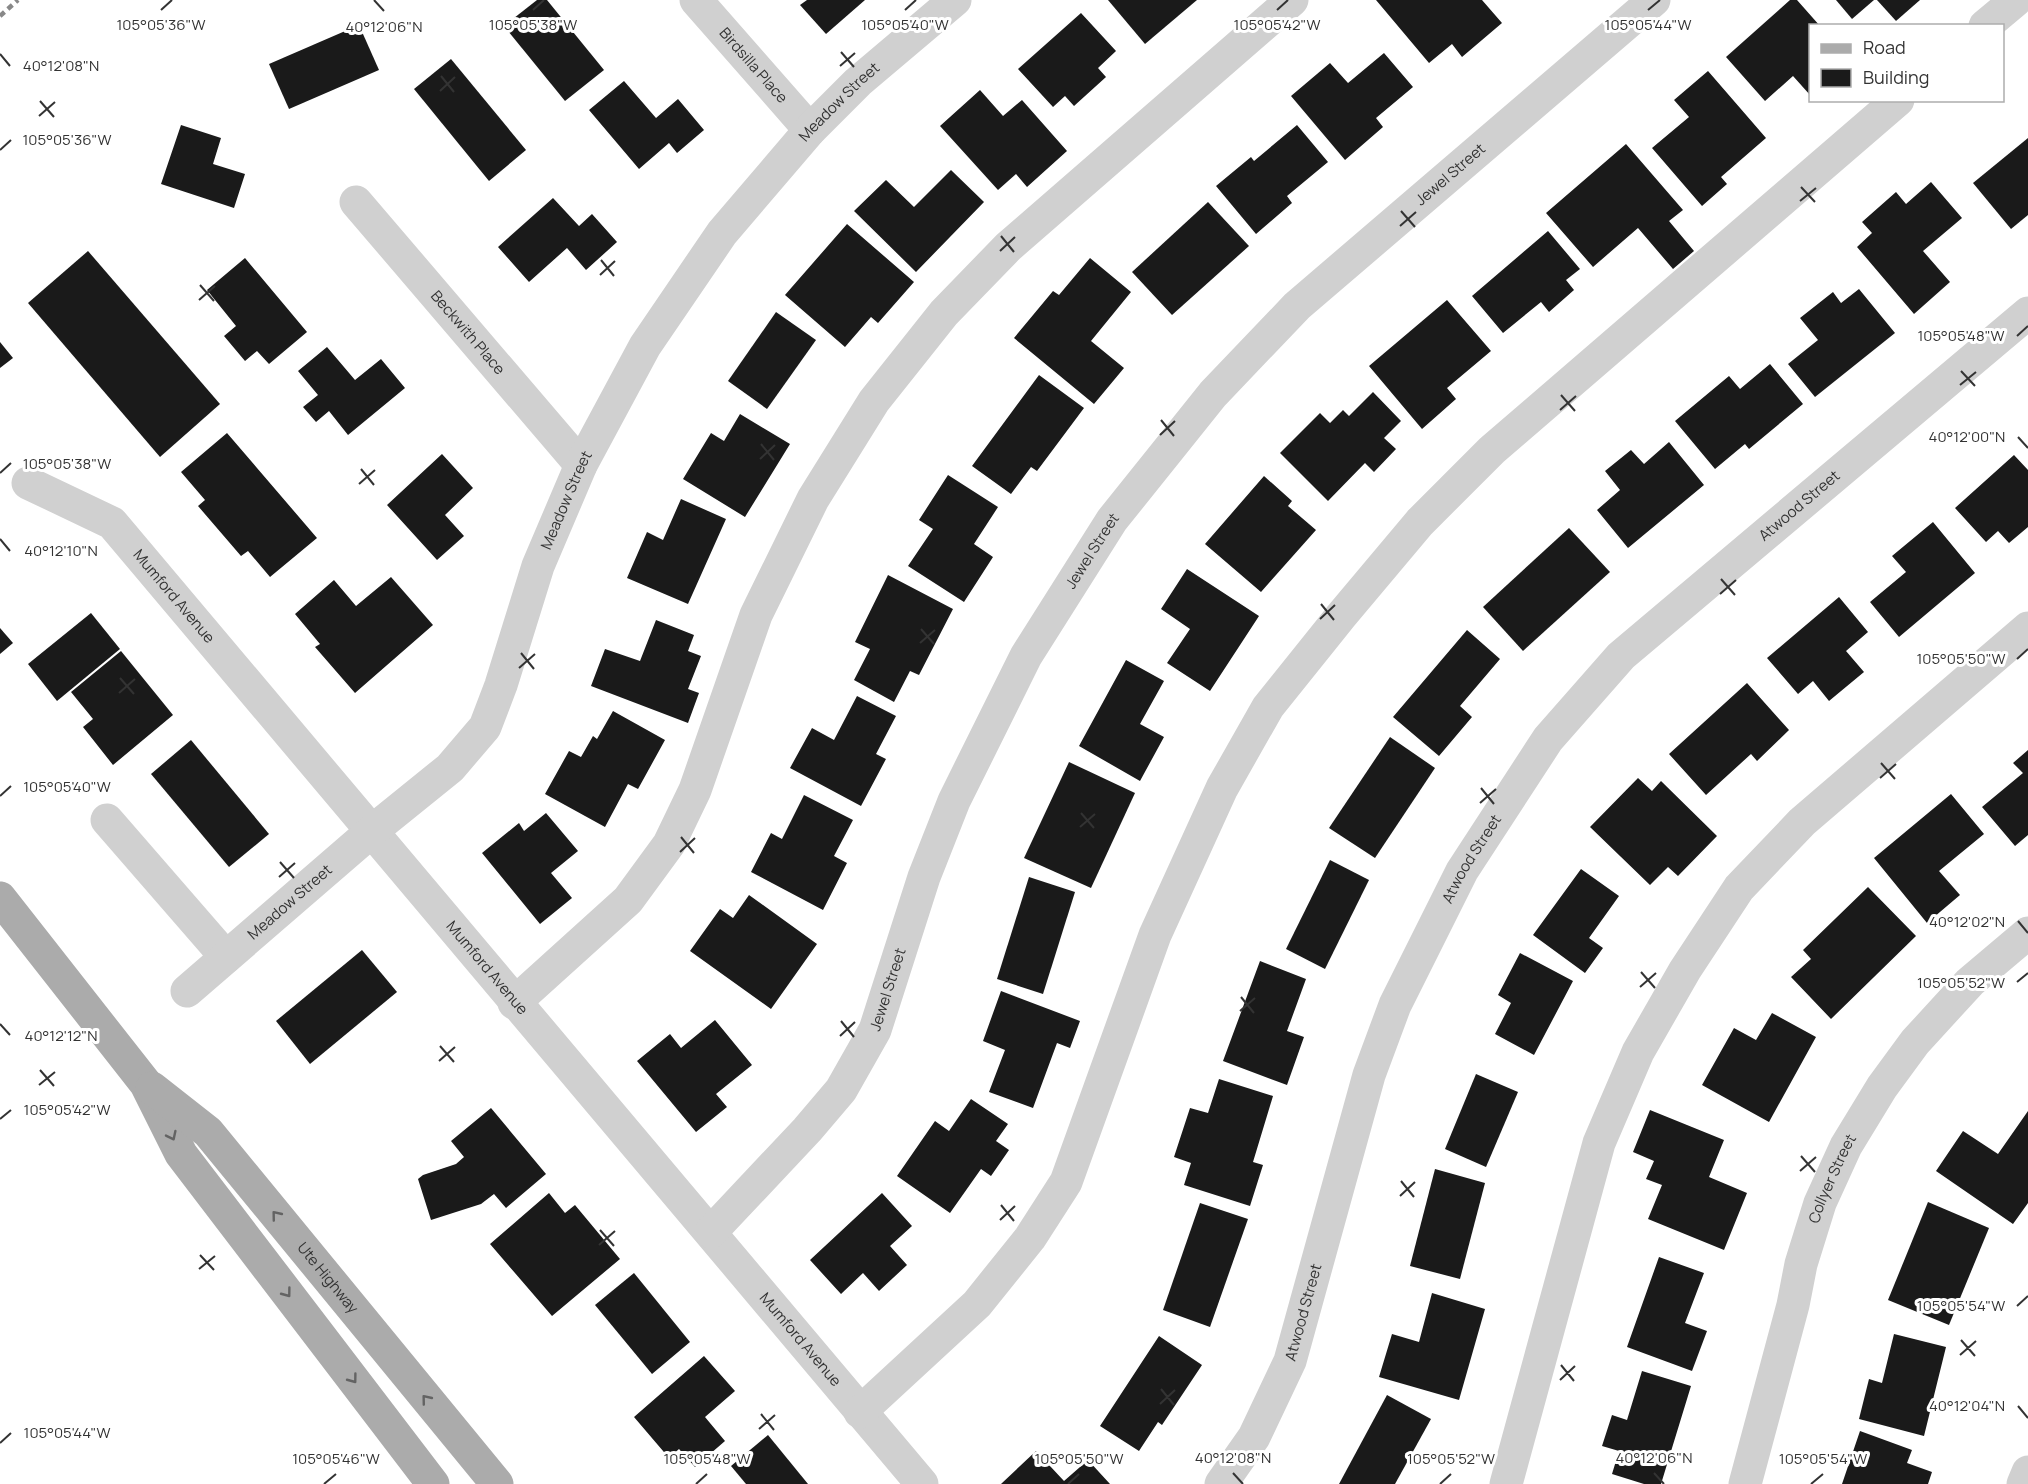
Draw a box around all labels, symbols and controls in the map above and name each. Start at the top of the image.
text: 105°05'36"W [117,14,205,35]
text: 105°05'38"W [489,14,577,35]
text: 105°05'40"W [861,14,949,35]
text: 105°05'42"W [1234,14,1320,35]
text: 105°05'44"W [1605,14,1691,35]
text: 40°12'06"N [346,16,422,37]
street label: Birdsilla Place [715,23,793,108]
legend [1809,24,2004,102]
text: Road [1863,35,1906,59]
text: 40°12'08"N [23,55,99,76]
street label: Meadow Street [794,57,884,146]
text: Building [1863,65,1929,89]
text: 105°05'36"W [23,129,111,150]
street label: Jewel Street [1411,138,1490,210]
street label: Beckwith Place [426,286,510,379]
text: 105°05'48"W [1917,325,2005,346]
text: 40°12'00"N [1929,426,2005,447]
street label: Meadow Street [535,447,597,553]
text: 105°05'38"W [23,453,111,474]
street label: Atwood Street [1754,465,1844,546]
street label: Jewel Street [1060,508,1124,593]
text: 40°12'10"N [24,540,98,561]
street label: Mumford Avenue [129,545,220,648]
text: 105°05'50"W [1916,648,2006,669]
text: 105°05'40"W [23,776,111,797]
street label: Atwood Street [1437,810,1506,907]
street label: Meadow Street [243,859,336,944]
text: 40°12'02"N [1929,911,2005,932]
street label: Mumford Avenue [442,916,533,1019]
street label: Jewel Street [864,945,911,1034]
text: 105°05'52"W [1917,972,2005,993]
text: 40°12'12"N [25,1025,97,1046]
text: 105°05'42"W [24,1099,110,1120]
one-way arrow [165,1130,176,1141]
street label: Collyer Street [1803,1130,1861,1226]
one-way arrow [273,1211,284,1222]
street label: Ute Highway [293,1237,364,1318]
street label: Atwood Street [1279,1261,1326,1363]
one-way arrow [280,1286,291,1297]
street label: Mumford Avenue [755,1288,846,1391]
text: 105°05'54"W [1917,1295,2005,1316]
one-way arrow [346,1373,357,1384]
one-way arrow [423,1395,434,1406]
text: 40°12'04"N [1929,1395,2005,1416]
text: 105°05'44"W [24,1422,110,1443]
text: 40°12'08"N [1195,1447,1271,1468]
text: 40°12'06"N [1616,1447,1692,1468]
text: 105°05'46"W [292,1448,380,1469]
text: 105°05'48"W [663,1448,751,1469]
text: 105°05'50"W [1034,1448,1124,1469]
text: 105°05'52"W [1407,1448,1495,1469]
text: 105°05'54"W [1779,1448,1867,1469]

